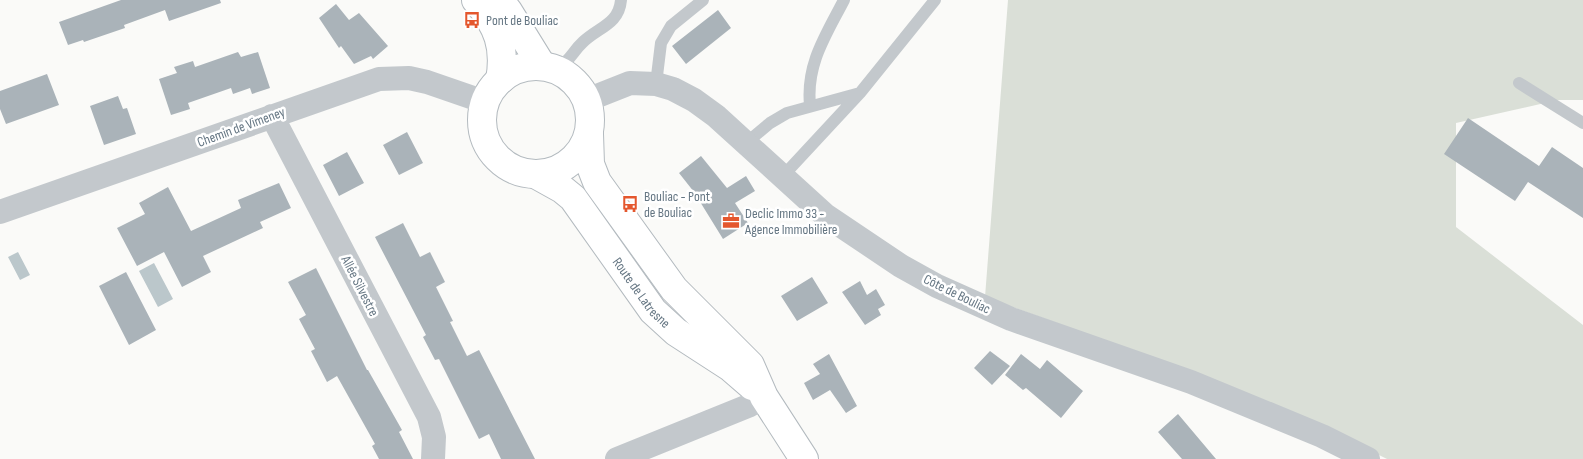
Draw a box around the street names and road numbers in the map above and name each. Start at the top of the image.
street label: Chemin de Vimeney [195,103,288,151]
street label: Allée Silvestre [337,252,382,319]
street label: Route de Latresne [609,254,674,331]
street label: Côte de Bouliac [921,270,993,318]

